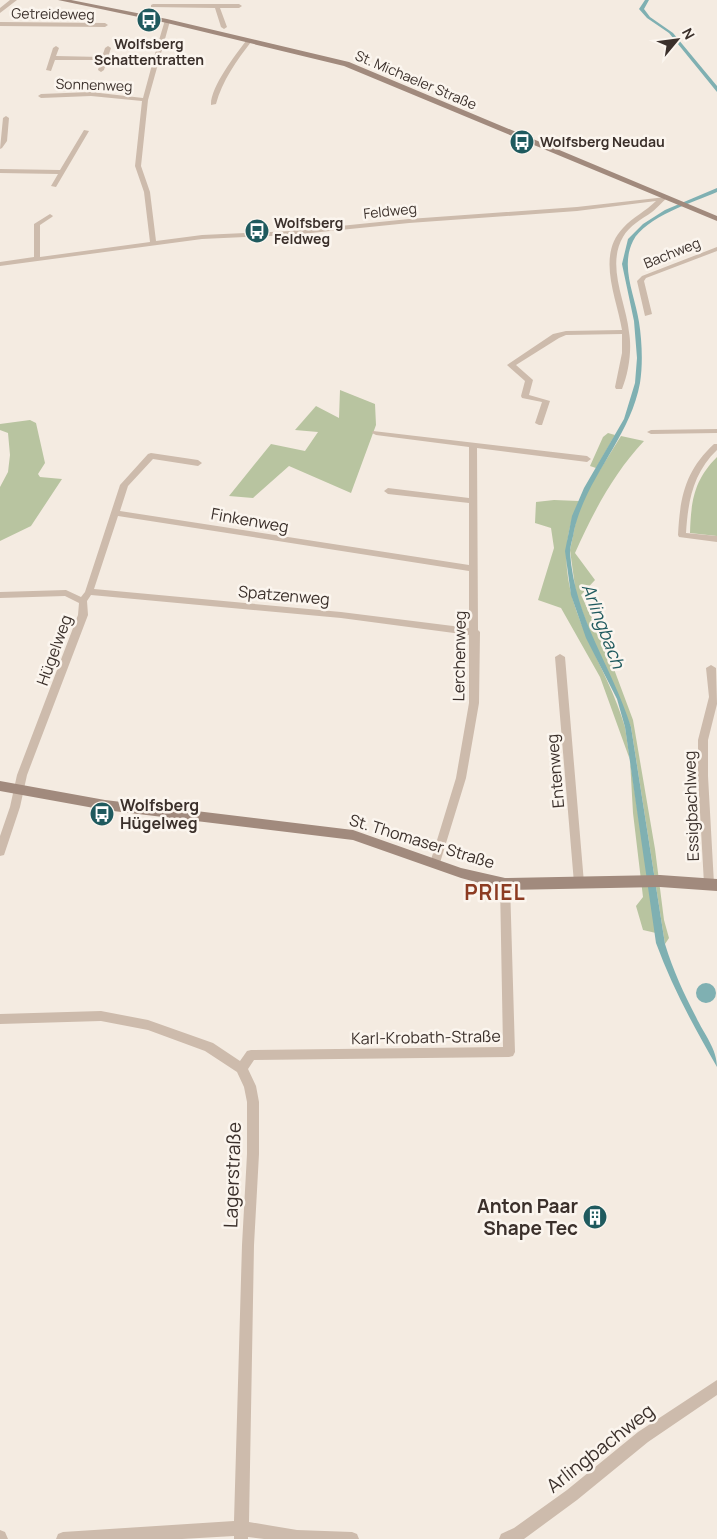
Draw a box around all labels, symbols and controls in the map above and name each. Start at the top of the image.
street label: Getreideweg [11,3,95,24]
bus stop icon: Wolfsberg Schattentratten [136,7,162,33]
north arrow [652,15,702,65]
text: N [678,24,700,42]
place label: Wolfsberg Schattentratten [94,34,204,69]
street label: St. Michaeler Straße [353,45,480,114]
street label: Sonnenweg [55,74,133,95]
bus stop icon: Wolfsberg Neudau [509,129,535,155]
place label: Wolfsberg Neudau [540,132,665,151]
street label: Feldweg [362,198,418,223]
place label: Wolfsberg Feldweg [274,213,343,248]
bus stop icon: Wolfsberg Feldweg [244,218,270,244]
street label: Bachweg [641,233,703,272]
street label: Finkenweg [209,502,291,538]
street label: Spatzenweg [237,580,331,610]
water label: Arlingbach [577,580,632,673]
street label: Lerchenweg [447,610,471,702]
street label: Hügelweg [31,612,77,688]
street label: Entenweg [541,733,569,809]
street label: Essigbachlweg [678,750,704,862]
place label: Wolfsberg Hügelweg [120,794,199,834]
bus stop icon: Wolfsberg Hügelweg [89,801,115,827]
street label: St. Thomaser Straße [347,808,497,874]
district label: PRIEL [464,878,526,906]
street label: Karl-Krobath-Straße [351,1025,501,1049]
street label: Lagerstraße [217,1121,247,1229]
place label: Anton Paar Shape Tec [477,1193,578,1241]
building icon: Anton Paar Shape Tec [582,1204,608,1230]
street label: Arlingbachweg [541,1398,659,1498]

